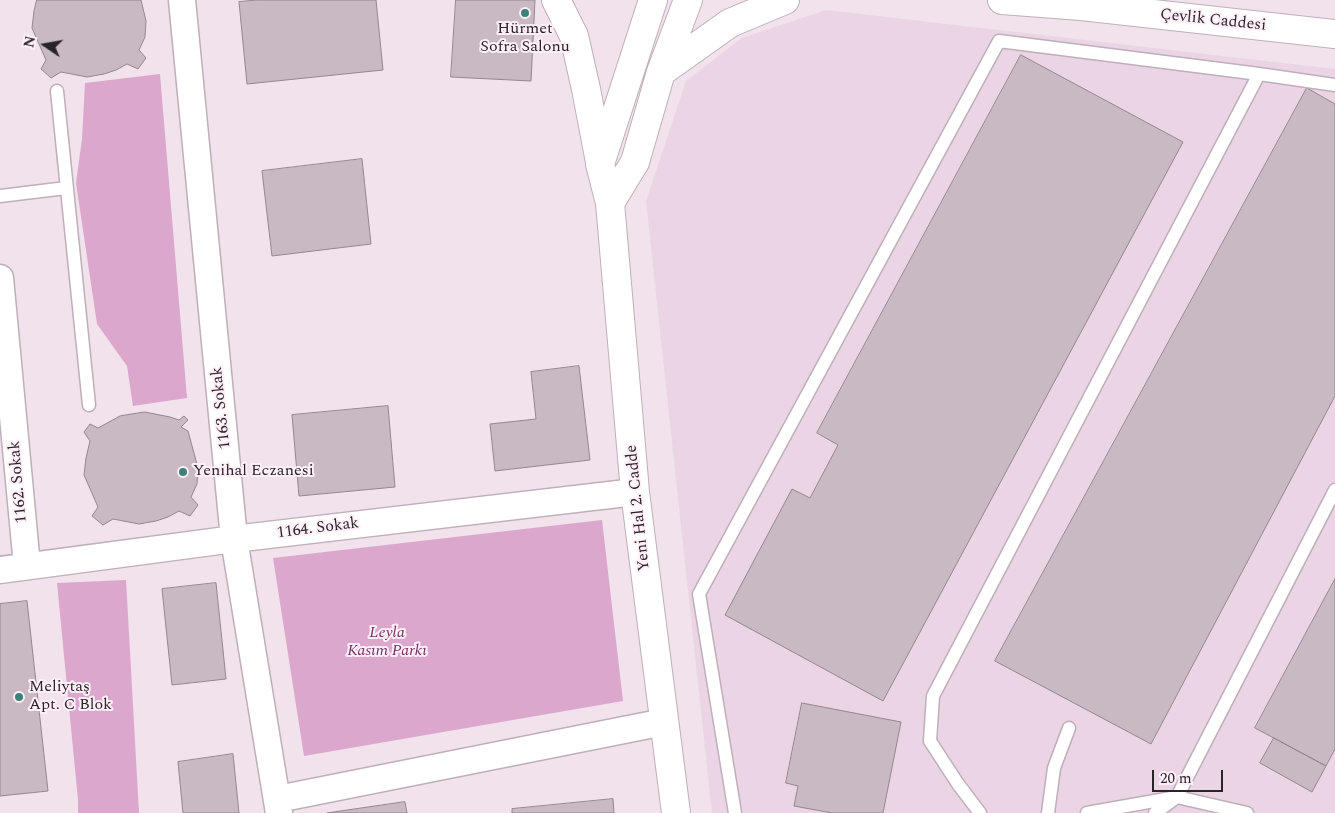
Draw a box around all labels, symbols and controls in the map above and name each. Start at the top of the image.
street label: Çevlik Caddesi [1159,6,1267,36]
marker: Hürmet Sofra Salonu [519,7,531,19]
north arrow [20,20,70,70]
place label: Hürmet Sofra Salonu [480,20,570,58]
text: N [18,34,41,50]
street label: 1163. Sokak [208,366,236,450]
street label: 1162. Sokak [6,440,32,524]
street label: Yeni Hal 2. Cadde [623,444,655,572]
place label: Yenihal Eczanesi [193,462,314,482]
marker: Yenihal Eczanesi [177,466,189,478]
street label: 1164. Sokak [276,514,360,544]
park label: Leyla Kasım Parkı [347,624,427,662]
place label: Meliytaş Apt. C Blok [29,678,112,716]
marker: Meliytaş Apt. C Blok [13,691,25,703]
scale bar [1155,760,1226,792]
text: 20 m [1160,767,1192,790]

